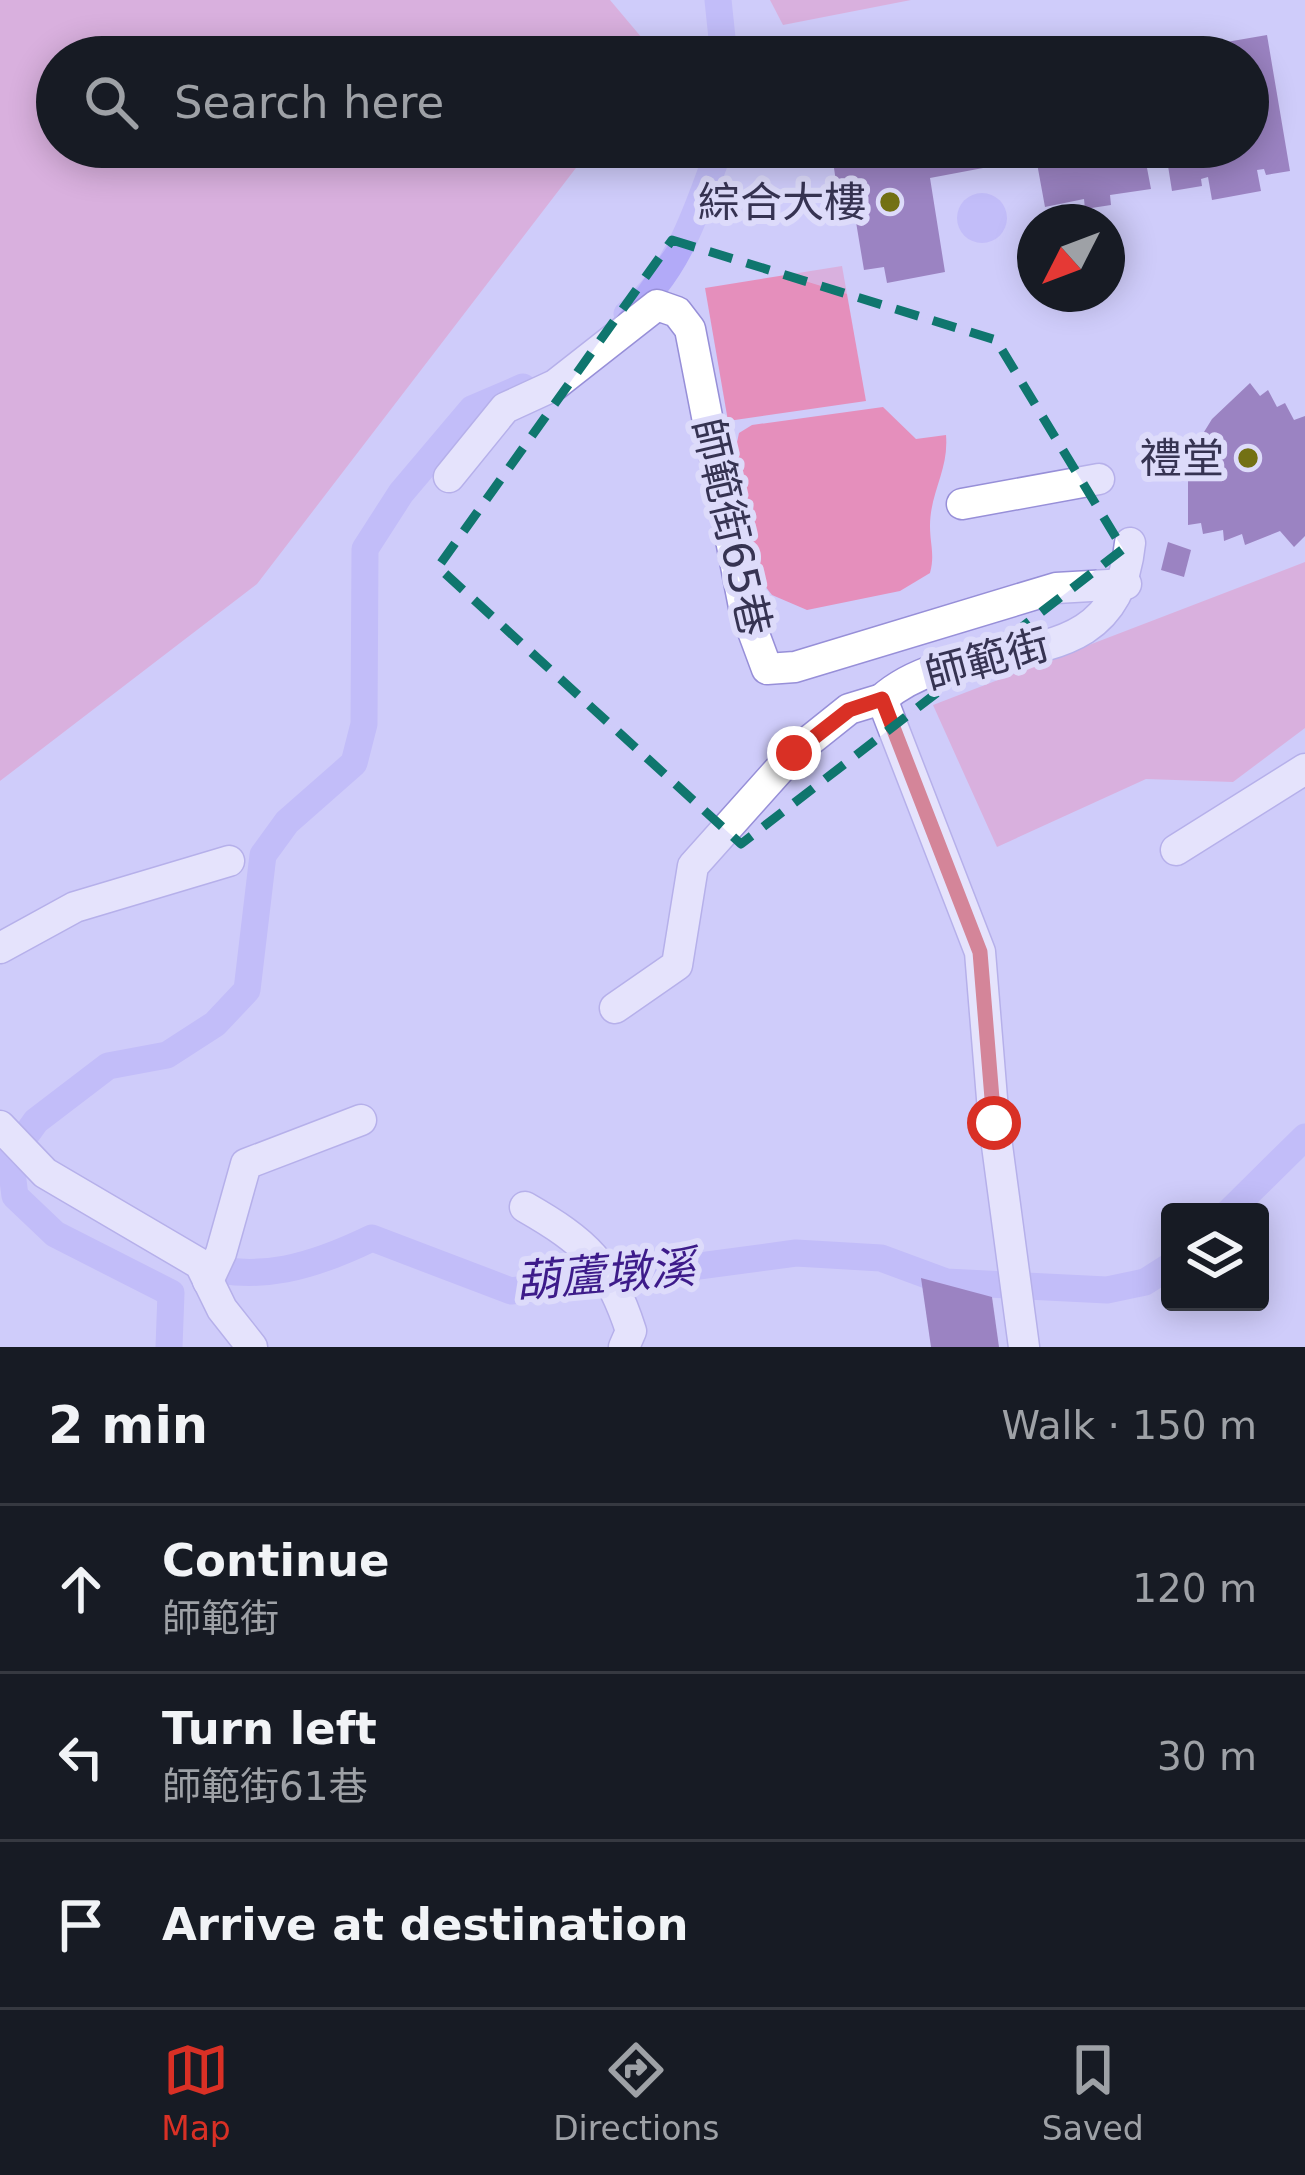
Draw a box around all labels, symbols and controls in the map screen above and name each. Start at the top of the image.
search box [36,36,1269,168]
icon: search [78,69,144,135]
text: Search here [174,76,444,129]
place label: 綜合大樓 [698,178,866,227]
marker: 綜合大樓 [877,189,903,215]
north arrow [1017,204,1125,312]
street label: 師範街65巷 [683,414,780,641]
place label: 禮堂 [1140,434,1224,483]
marker: 禮堂 [1235,445,1261,471]
street label: 師範街 [920,620,1054,699]
route end [767,726,821,780]
route start [967,1096,1021,1150]
map controls [1161,1203,1269,1311]
button: layers [1161,1203,1269,1311]
water label: 葫蘆墩溪 [513,1240,703,1309]
text: 2 min [48,1396,208,1455]
text: Walk · 150 m [1002,1403,1257,1448]
text: Continue [162,1534,390,1587]
icon: ahead [48,1556,114,1622]
text: 120 m [1132,1566,1257,1611]
text: 師範街 [162,1596,279,1641]
text: Turn left [162,1702,377,1755]
icon: left [48,1724,114,1790]
text: 30 m [1157,1734,1257,1779]
text: 師範街61巷 [162,1764,368,1809]
icon: arrive [48,1892,114,1958]
text: Arrive at destination [162,1898,688,1951]
tab: Map [161,2037,231,2148]
tab: Directions [553,2037,719,2148]
tab: Saved [1042,2037,1144,2148]

